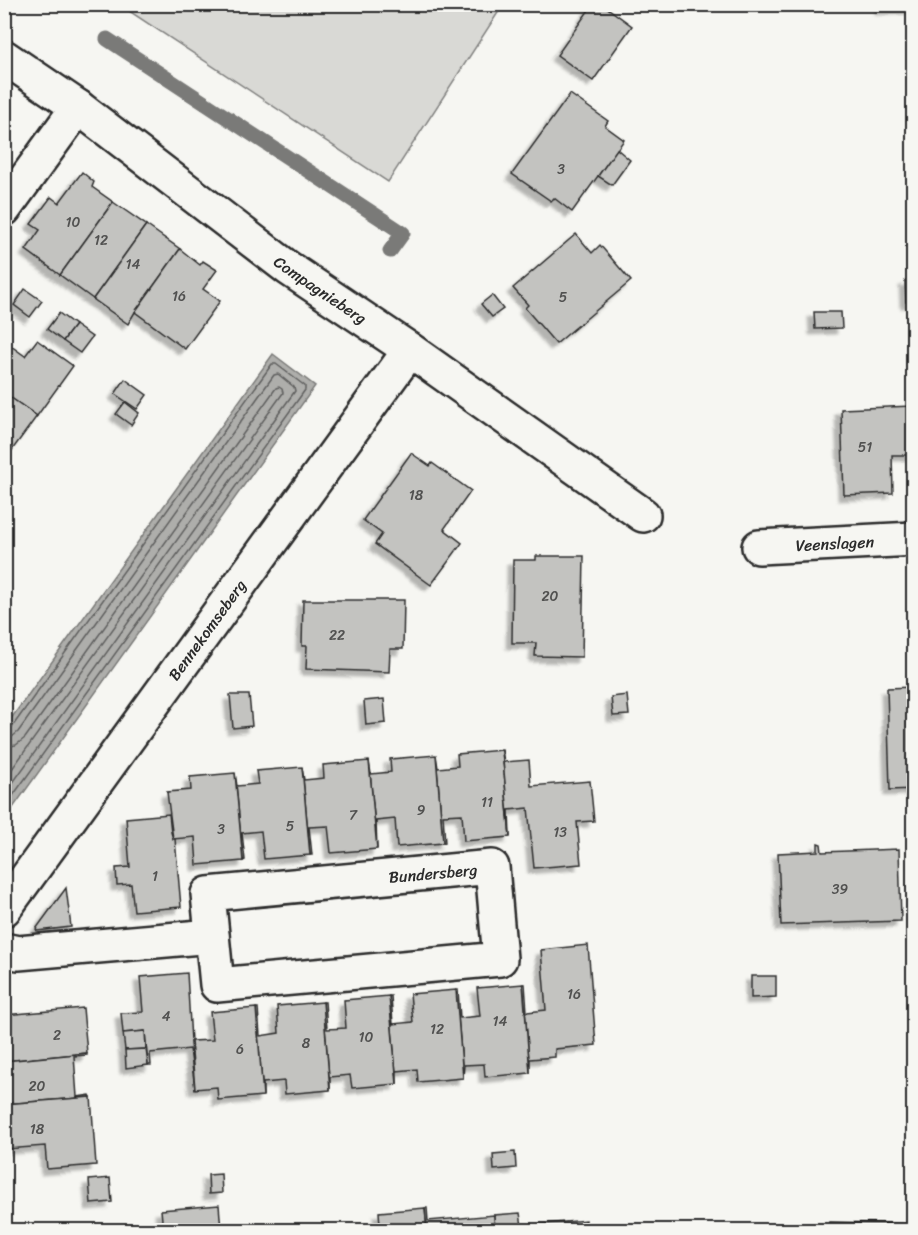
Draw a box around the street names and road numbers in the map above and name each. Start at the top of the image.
street label: Compagnieberg [267,248,373,332]
street label: Veenslagen [795,527,875,560]
street label: Bennekomseberg [160,573,254,687]
street label: Bundersberg [388,855,479,892]

